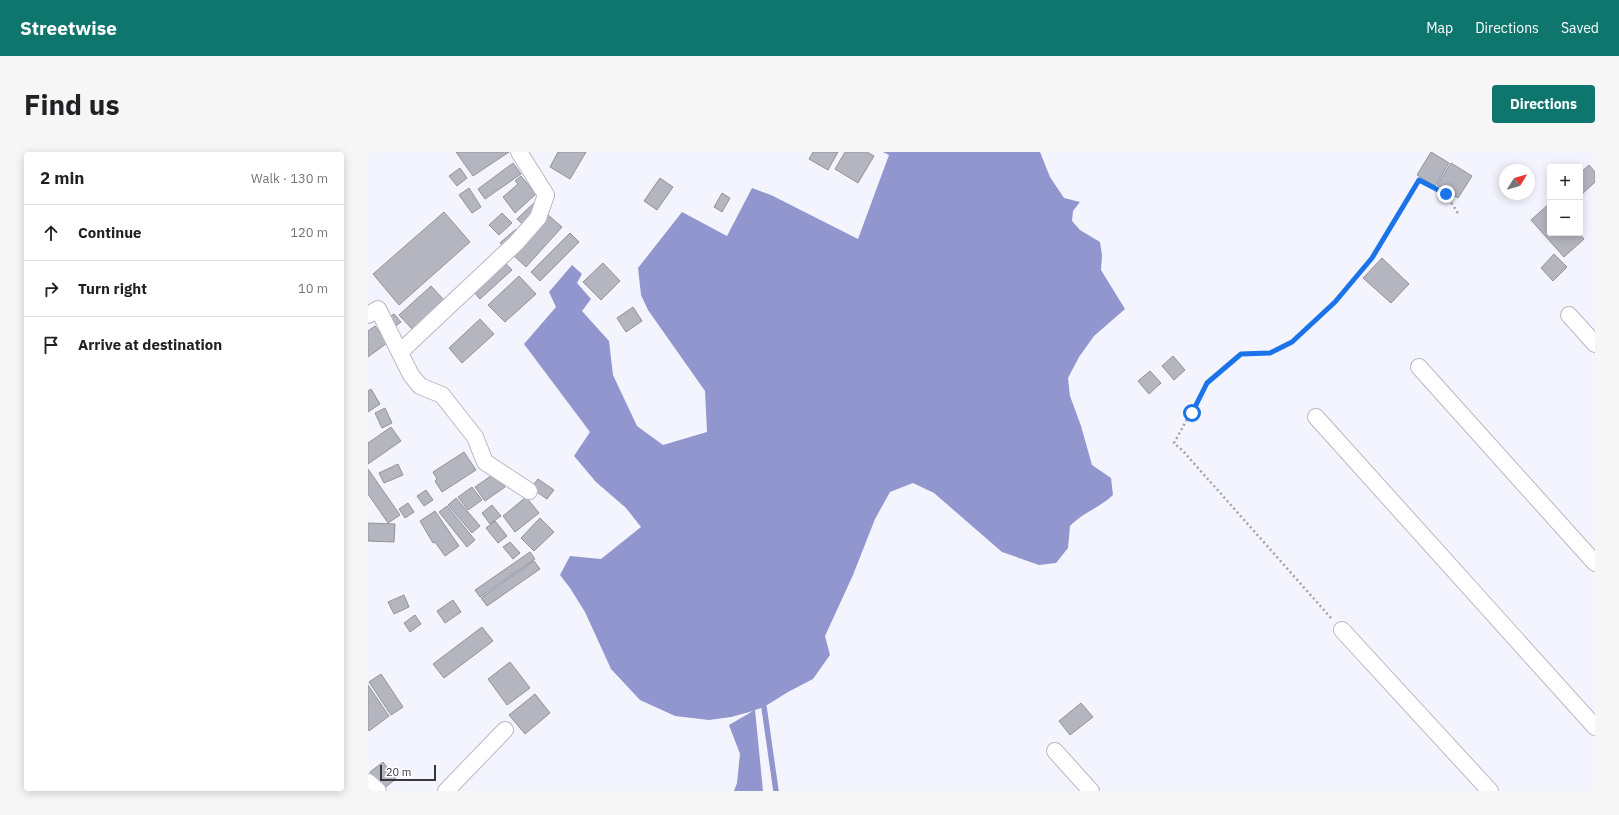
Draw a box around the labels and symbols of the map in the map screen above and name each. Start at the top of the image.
north arrow [1499,164,1535,200]
route end [1437,185,1455,203]
route start [1183,404,1201,422]
scale bar [380,763,436,782]

